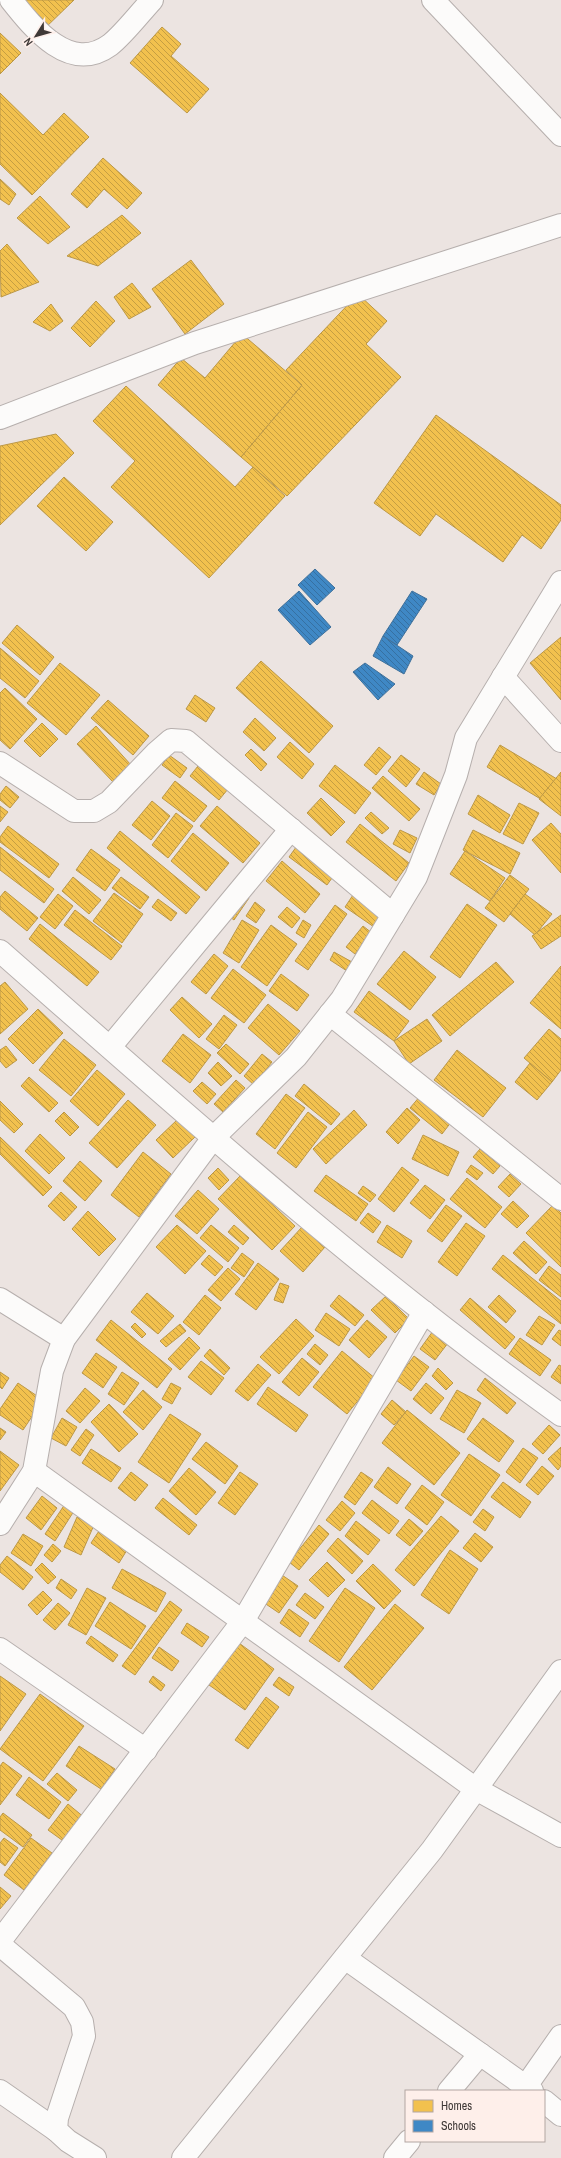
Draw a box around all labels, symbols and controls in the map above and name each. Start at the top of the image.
north arrow [16,16,56,56]
text: N [20,35,36,49]
legend [405,2090,545,2142]
text: Homes [441,2098,472,2114]
text: Schools [441,2118,476,2134]

